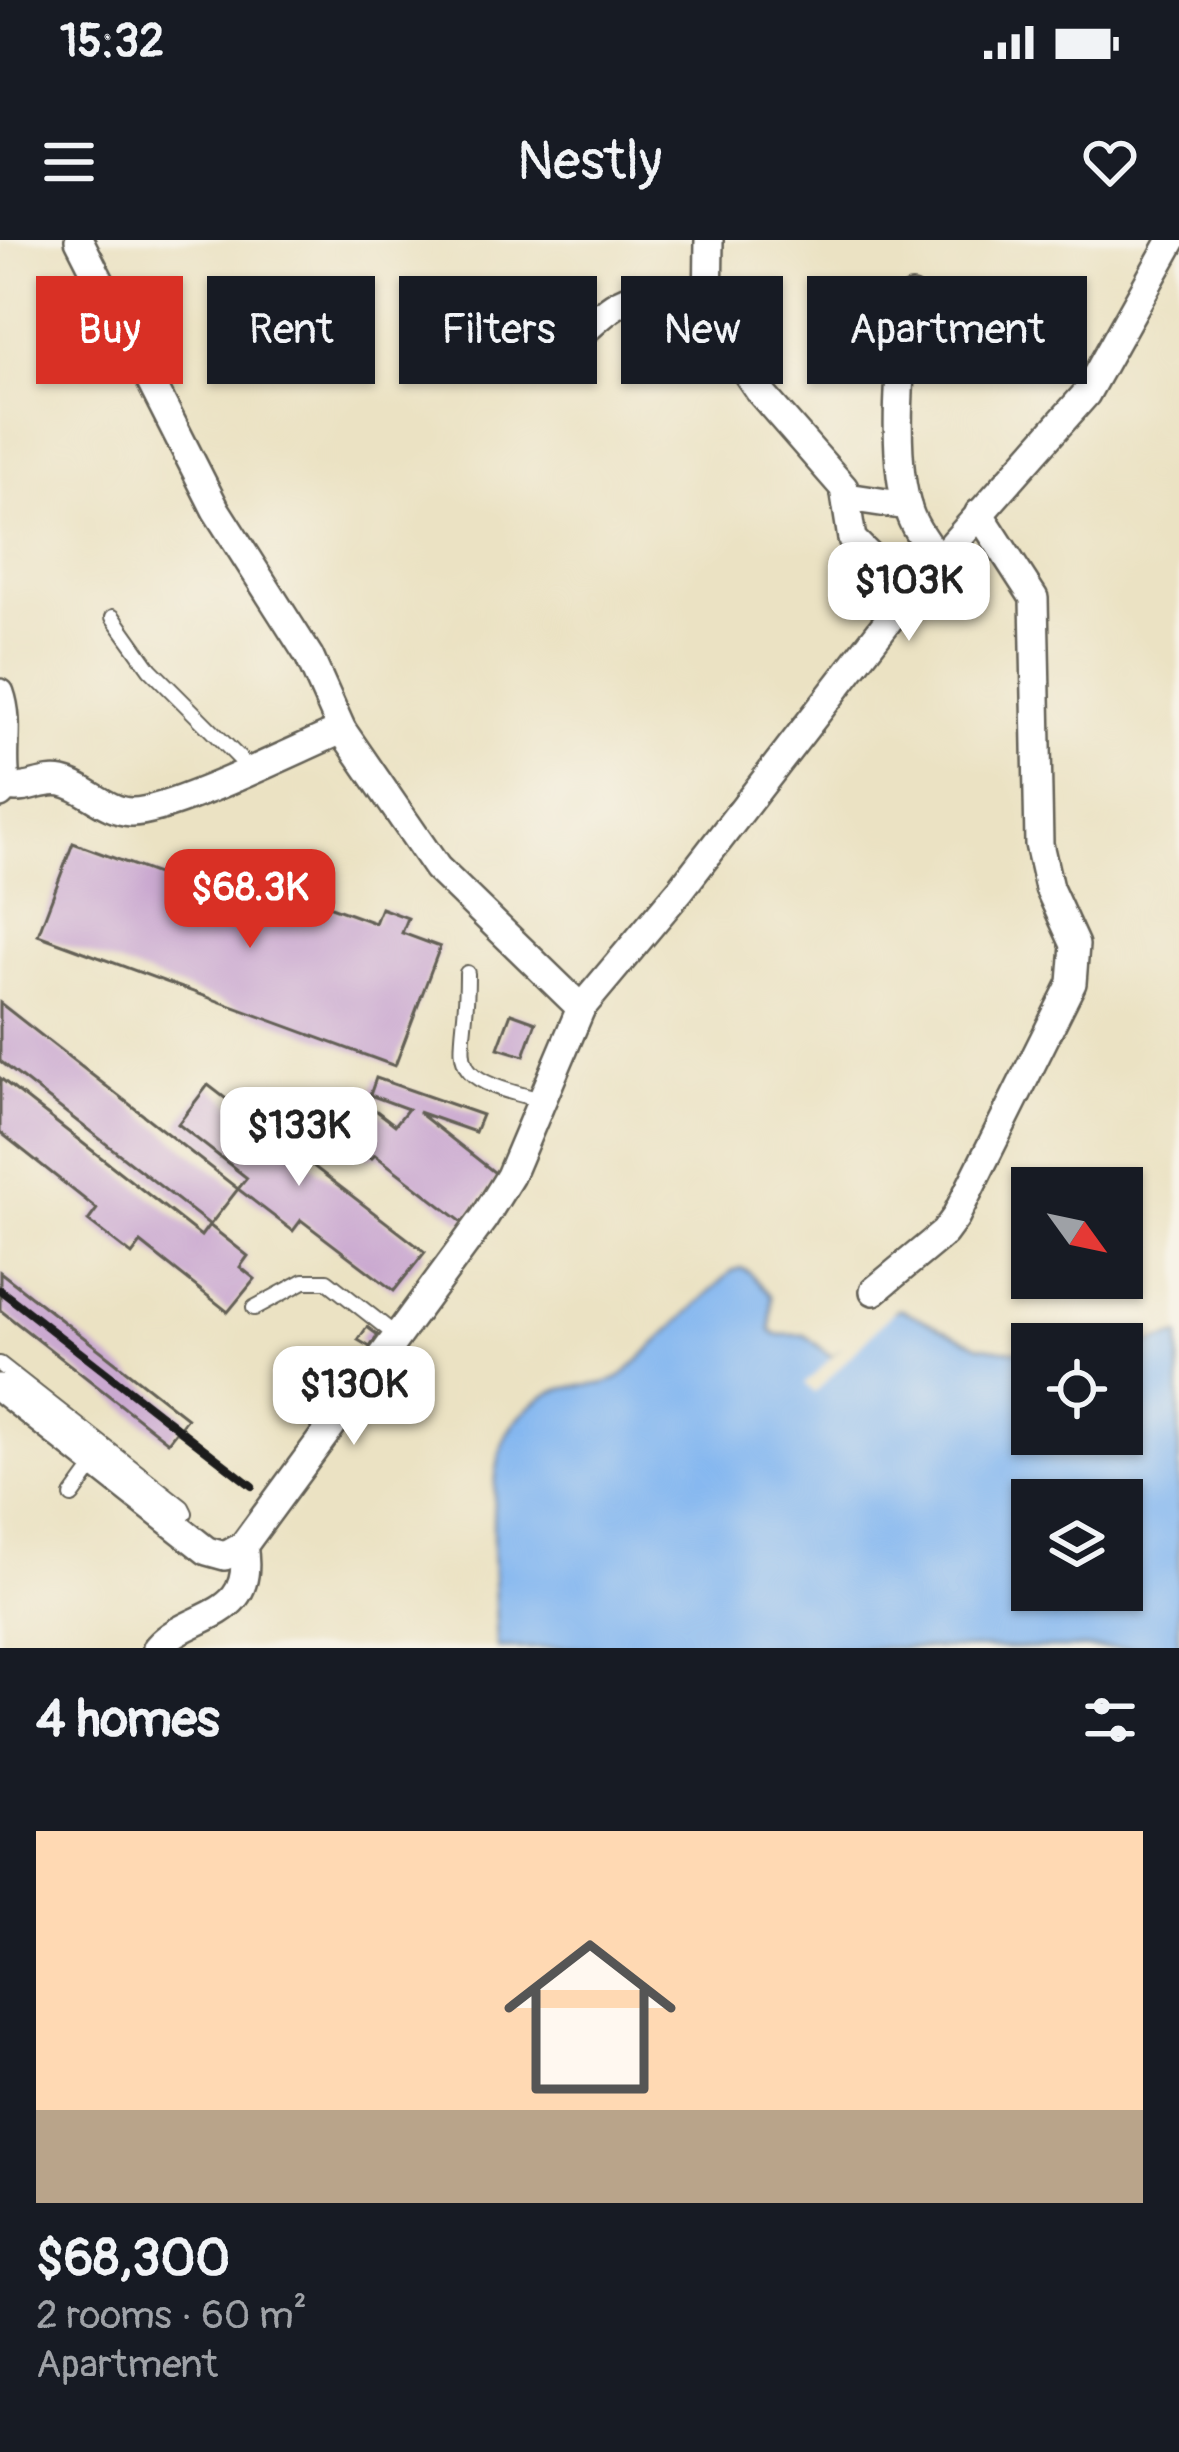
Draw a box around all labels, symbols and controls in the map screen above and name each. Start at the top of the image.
text: 15:32 [60,14,164,70]
text: Nestly [517,128,662,196]
icon: menu [36,129,102,195]
icon: heart [1077,129,1143,195]
chip: Buy [36,276,183,384]
chip: Rent [207,276,375,384]
chip: Filters [399,276,597,384]
chip: New [621,276,783,384]
chip: Apartment [807,276,1087,384]
pin: $103K [825,542,993,644]
text: $103K [855,556,963,605]
pin: $68.3K [152,849,348,951]
text: $68.3K [191,863,309,912]
pin: $133K [215,1087,383,1189]
text: $133K [247,1101,351,1150]
north arrow [1011,1167,1143,1299]
map controls [1011,1167,1143,1611]
button: locate [1011,1323,1143,1455]
pin: $130K [270,1346,438,1448]
text: $130K [300,1360,408,1409]
button: layers [1011,1479,1143,1611]
icon: filters [1077,1687,1143,1753]
text: 4 homes [36,1688,220,1752]
icon: home [482,1909,698,2125]
text: $68,300 [36,2227,230,2291]
text: 2 rooms · 60 m² [36,2291,307,2340]
text: Apartment [36,2340,218,2389]

